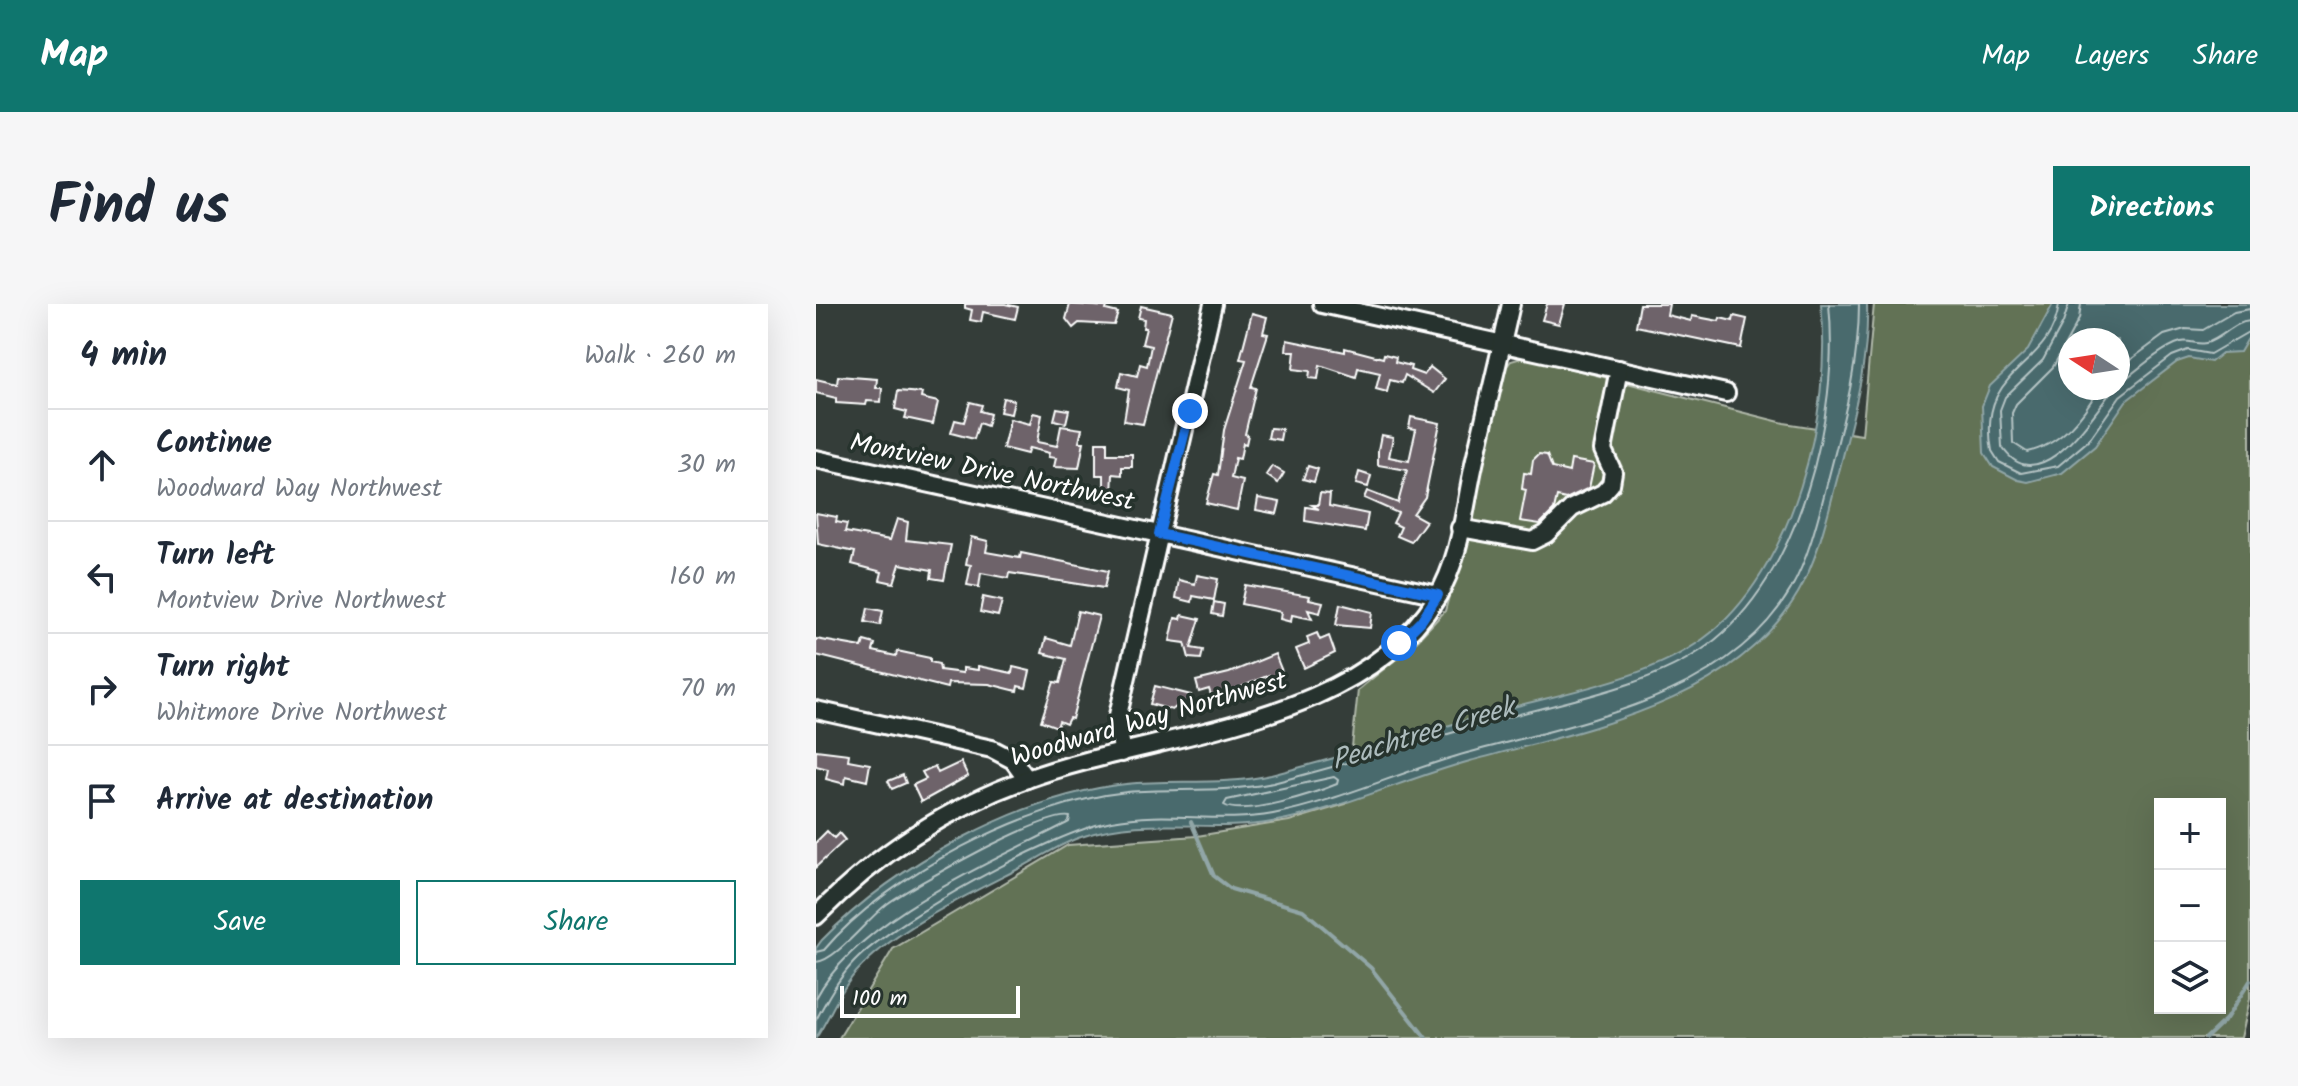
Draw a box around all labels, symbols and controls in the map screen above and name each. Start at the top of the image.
text: Map [40,26,109,86]
text: Map [1981,34,2030,79]
text: Layers [2074,34,2149,79]
text: Share [2193,34,2258,79]
text: Find us [48,163,229,253]
button: Directions [2053,166,2250,251]
north arrow [2058,328,2130,400]
text: 4 min [80,329,167,383]
text: Walk · 260 m [584,335,736,377]
route end [1172,393,1208,429]
text: Continue [156,420,272,468]
street label: Montview Drive Northwest [846,422,1139,524]
icon: ahead [80,443,124,487]
text: 30 m [677,444,736,486]
text: Woodward Way Northwest [156,468,442,510]
text: Turn left [156,532,275,580]
icon: left [80,555,124,599]
text: 160 m [669,556,736,598]
text: Montview Drive Northwest [156,580,446,622]
route start [1381,625,1417,661]
text: Turn right [156,644,289,692]
street label: Woodward Way Northwest [1006,660,1293,780]
icon: right [80,667,124,711]
text: 70 m [680,668,736,710]
water label: Peachtree Creek [1326,685,1524,784]
text: Whitmore Drive Northwest [156,692,447,734]
text: Arrive at destination [156,777,433,825]
icon: arrive [80,779,124,823]
map controls [2154,798,2226,1014]
button: + [2154,798,2226,870]
button: − [2154,870,2226,942]
button: Save [80,880,400,965]
button: Share [416,880,736,965]
button: layers [2154,942,2226,1014]
scale bar [840,982,1020,1018]
text: 100 m [852,982,907,1017]

